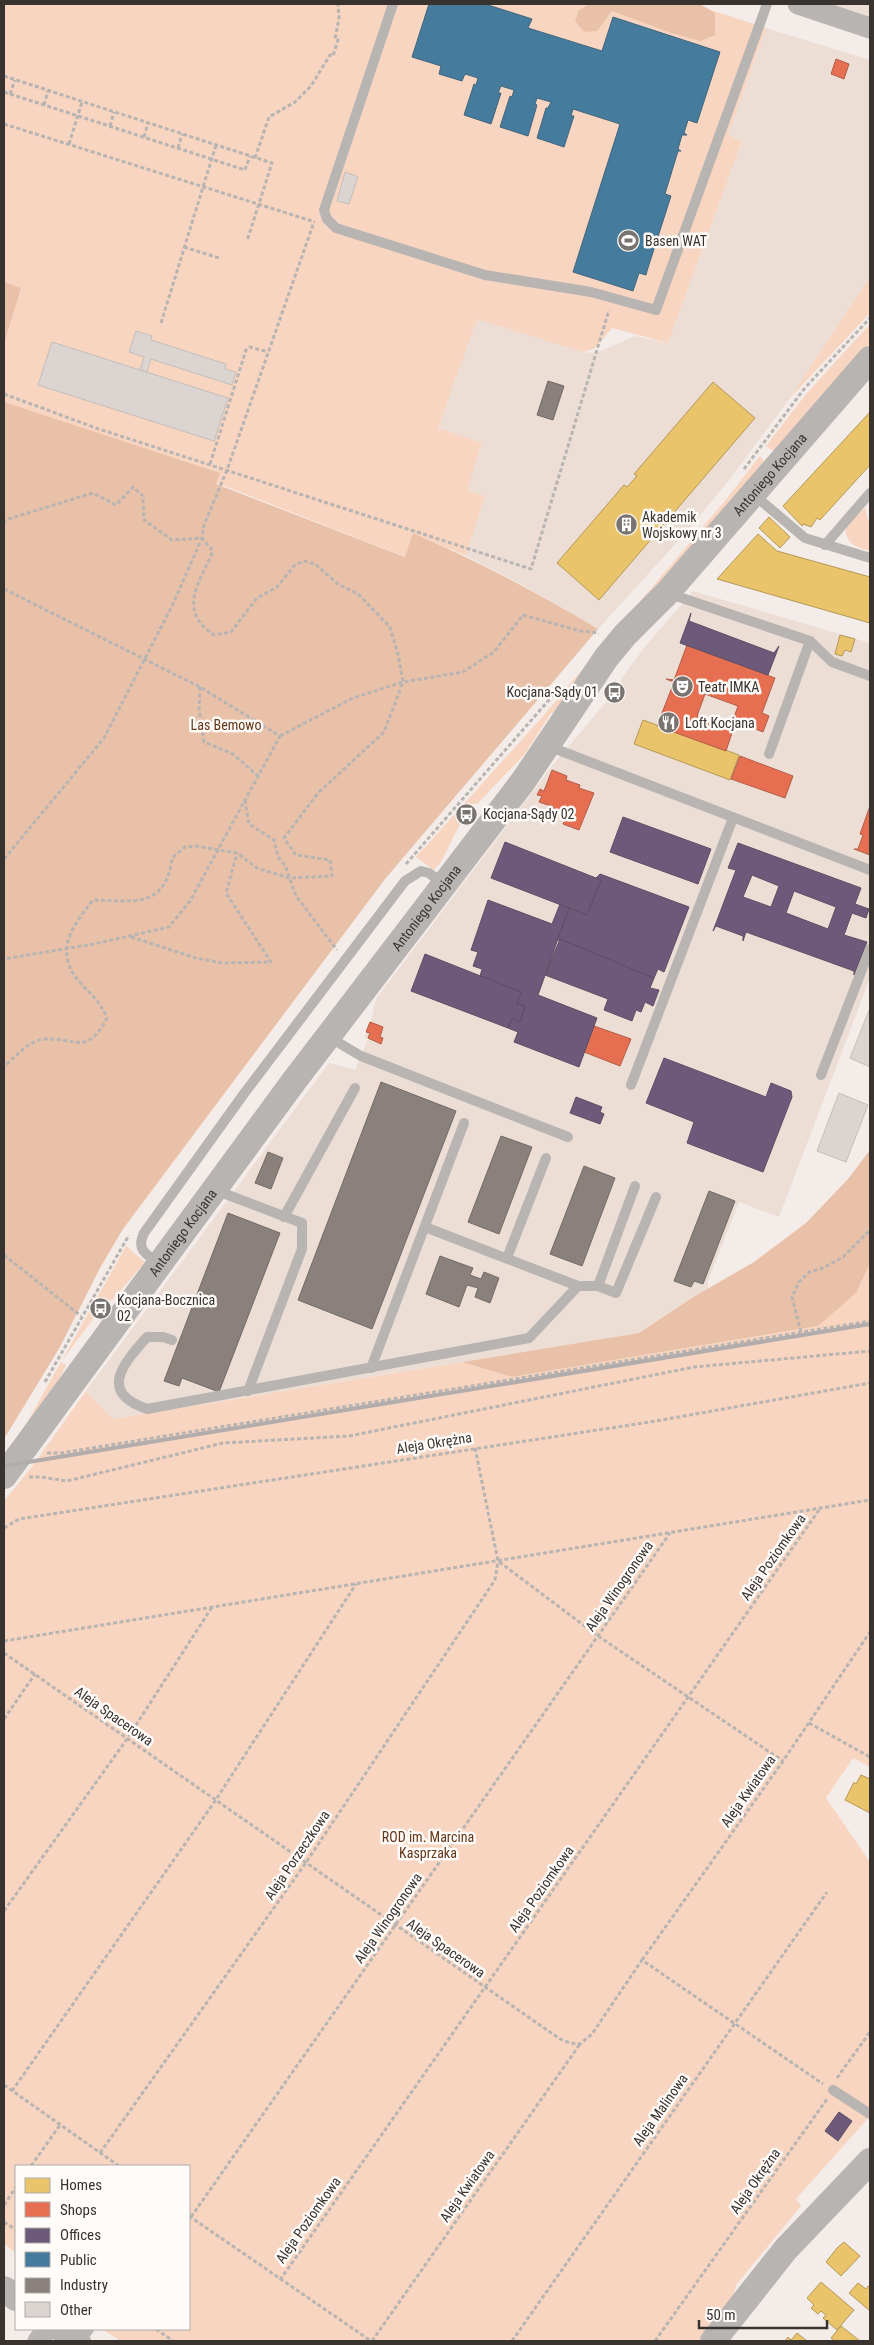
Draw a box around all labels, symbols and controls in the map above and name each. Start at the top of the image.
sports icon: Basen WAT [617,229,641,253]
place label: Basen WAT [645,233,707,249]
street label: Antoniego Kocjana [730,430,810,519]
place label: Akademik Wojskowy nr 3 [642,509,722,541]
building icon: Akademik Wojskowy nr 3 [614,513,638,537]
theatre icon: Teatr IMKA [670,675,694,699]
place label: Teatr IMKA [698,679,759,695]
bus stop icon: Kocjana-Sądy 01 [602,680,626,704]
place label: Kocjana-Sądy 01 [506,684,598,700]
restaurant icon: Loft Kocjana [657,711,681,735]
place label: Loft Kocjana [685,715,755,731]
park label: Las Bemowo [191,717,261,733]
bus stop icon: Kocjana-Sądy 02 [455,802,479,826]
place label: Kocjana-Sądy 02 [483,806,575,822]
street label: Antoniego Kocjana [388,862,464,954]
street label: Antoniego Kocjana [146,1186,220,1279]
place label: Kocjana-Bocznica 02 [117,1292,215,1324]
bus stop icon: Kocjana-Bocznica 02 [89,1296,113,1320]
street label: Aleja Okrężna [395,1429,473,1457]
street label: Aleja Poziomkowa [737,1511,809,1603]
street label: Aleja Winogronowa [582,1538,656,1634]
street label: Aleja Spacerowa [72,1683,156,1749]
street label: Aleja Kwiatowa [717,1752,779,1830]
street label: Aleja Porzeczkowa [261,1807,333,1903]
park label: ROD im. Marcina Kasprzaka [382,1829,474,1861]
street label: Aleja Poziomkowa [505,1843,577,1935]
street label: Aleja Winogronowa [351,1870,425,1966]
street label: Aleja Spacerowa [404,1915,488,1981]
street label: Aleja Malinowa [629,2071,691,2149]
street label: Aleja Okrężna [727,2145,783,2217]
street label: Aleja Kwiatowa [436,2147,498,2225]
legend [15,2165,190,2330]
street label: Aleja Poziomkowa [272,2174,344,2266]
text: Homes [60,2176,102,2194]
text: Shops [60,2201,97,2219]
text: Offices [60,2226,101,2244]
text: Public [60,2251,97,2269]
text: Industry [60,2276,108,2294]
scale bar [699,2298,826,2330]
text: Other [60,2301,93,2319]
text: 50 m [706,2306,736,2324]

